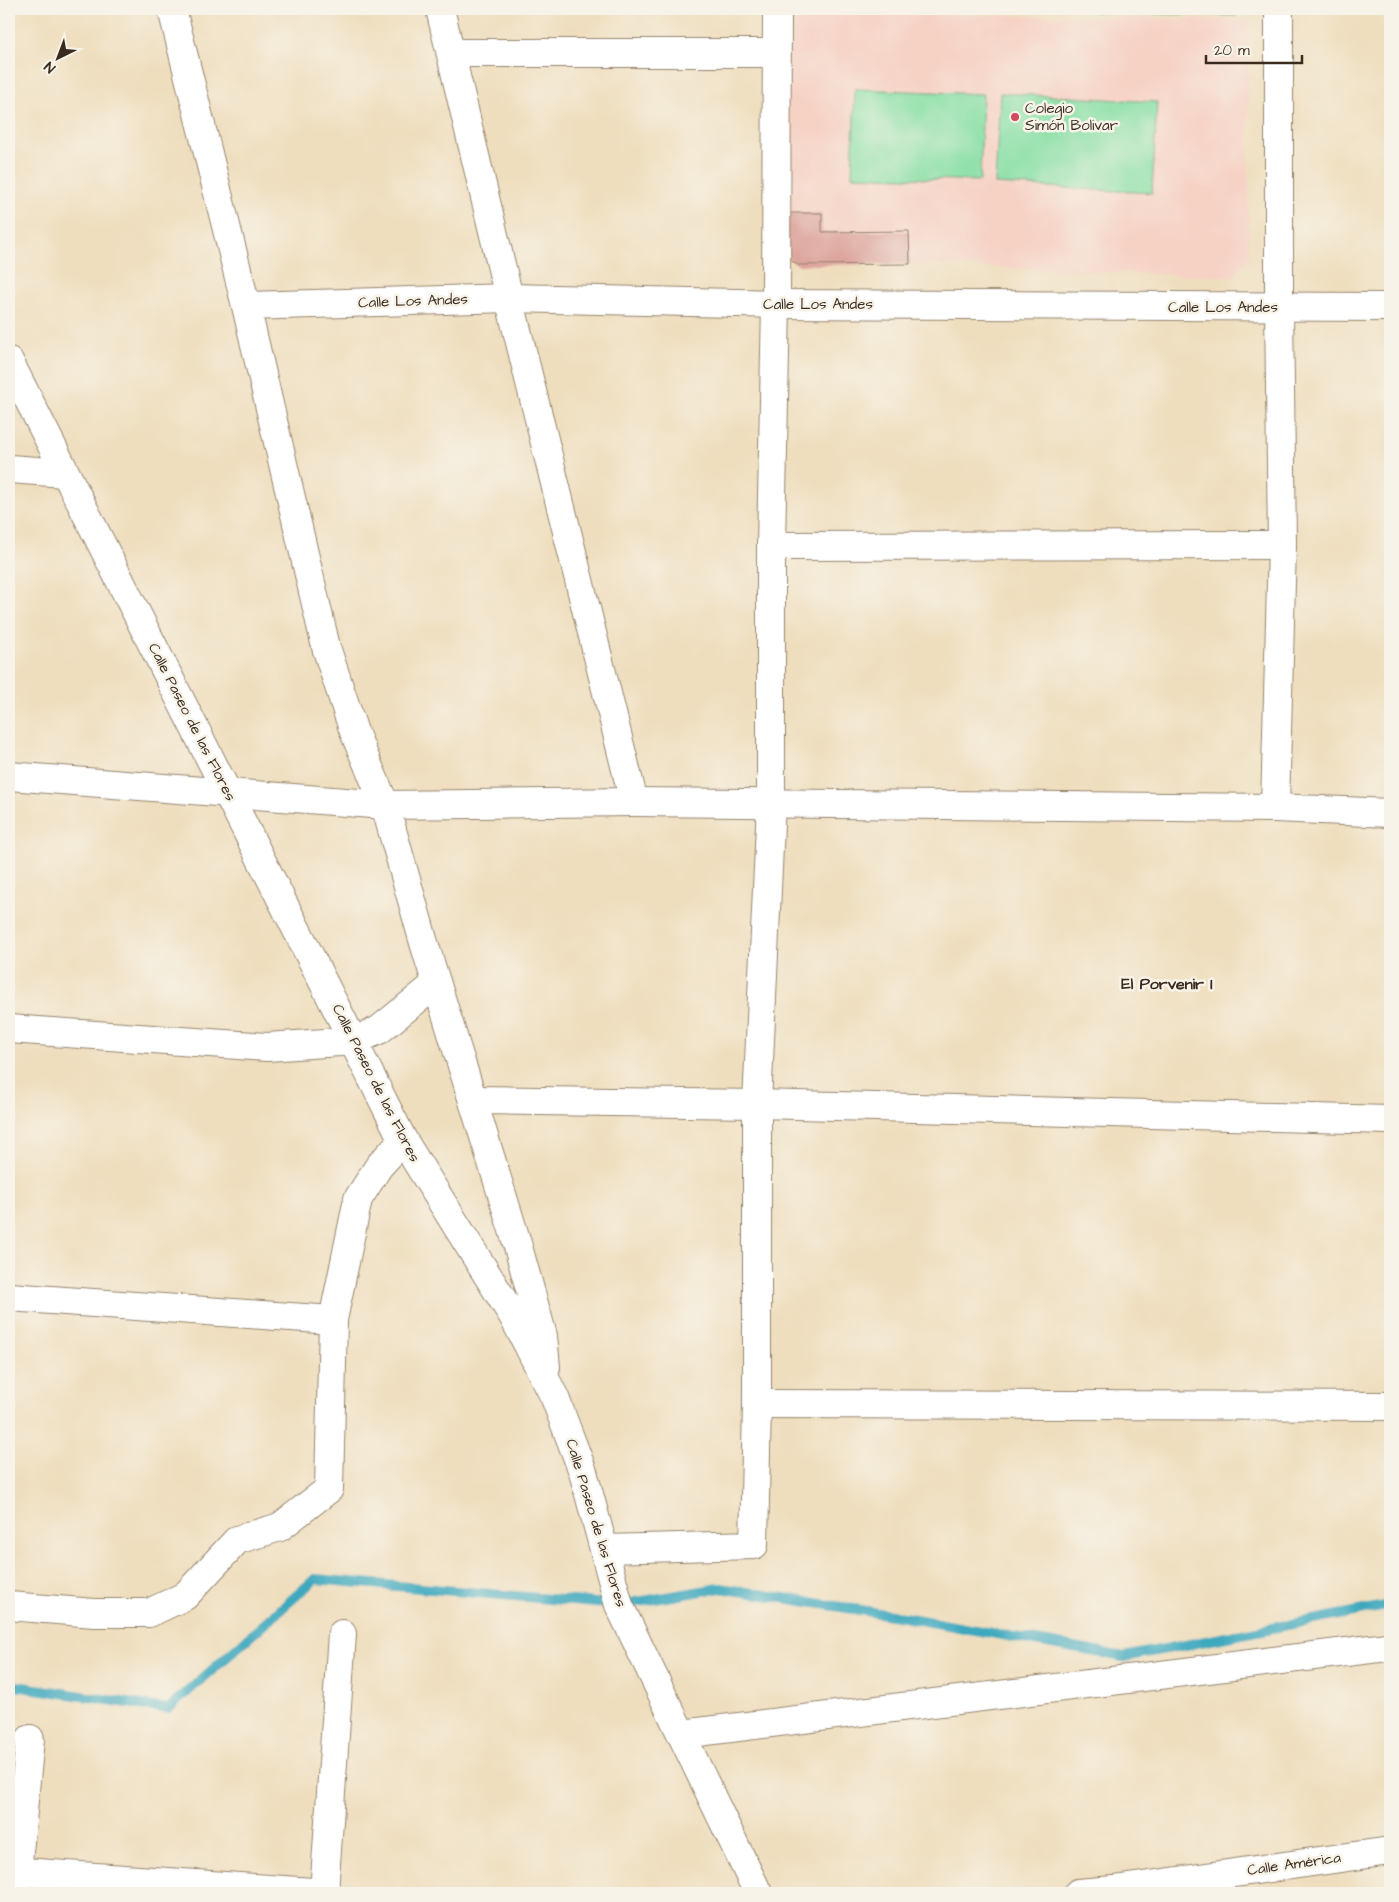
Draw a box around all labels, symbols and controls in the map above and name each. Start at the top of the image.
north arrow [32,32,82,82]
scale bar [1206,32,1303,64]
text: 20 m [1214,40,1250,61]
text: N [40,56,60,77]
place label: Colegio Simón Bolivar [1025,98,1118,136]
marker: Colegio Simón Bolivar [1009,111,1021,123]
street label: Calle Los Andes [358,289,469,313]
street label: Calle Los Andes [763,294,873,315]
street label: Calle Los Andes [1168,297,1278,318]
street label: Calle Paseo de las Flores [143,639,241,805]
district label: El Porvenir I [1121,973,1213,995]
street label: Calle Paseo de las Flores [327,1000,425,1166]
street label: Calle Paseo de las Flores [560,1436,632,1610]
street label: Calle América [1246,1847,1342,1881]

